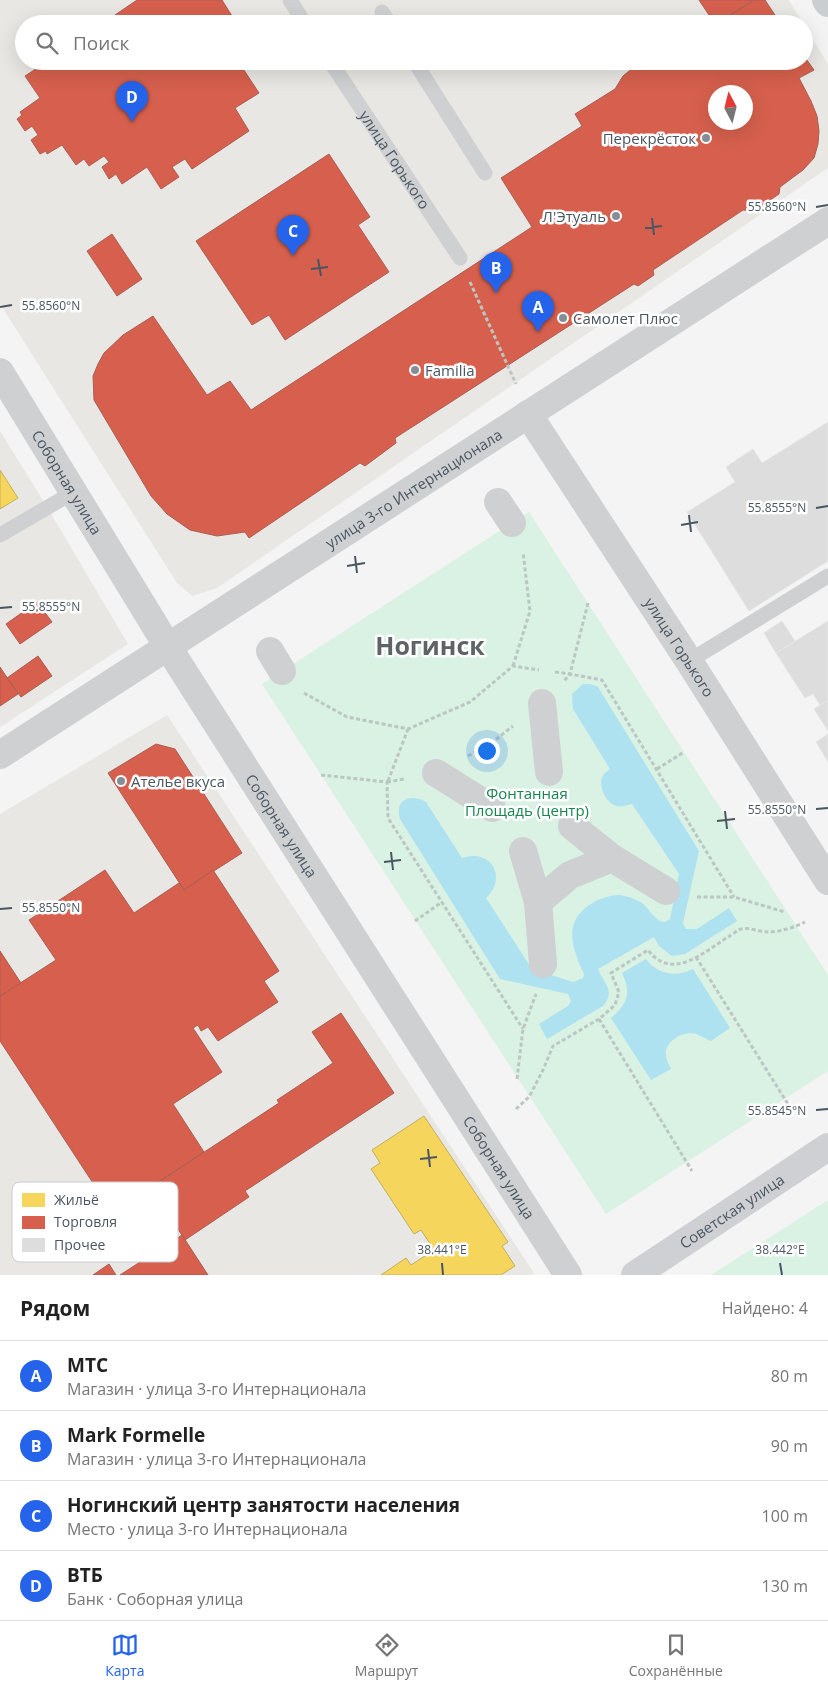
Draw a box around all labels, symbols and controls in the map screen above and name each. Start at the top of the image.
search box [15,15,813,70]
icon: search [33,29,61,57]
text: Поиск [73,30,129,56]
pin: D [116,81,148,122]
north arrow [708,85,753,130]
street label: улица Горького [355,106,435,213]
place label: Перекрёсток [603,128,696,148]
marker: Перекрёсток [700,132,712,144]
text: 55.8560°N [748,198,806,215]
place label: Л'Этуаль [542,206,606,226]
marker: Л'Этуаль [610,210,622,222]
pin: C [277,215,309,256]
pin: B [480,252,512,293]
pin: A [522,291,554,332]
text: 55.8560°N [22,297,80,314]
place label: Самолет Плюс [573,308,678,328]
marker: Самолет Плюс [557,312,569,324]
place label: Familia [425,360,475,380]
marker: Familia [409,364,421,376]
street label: улица 3-го Интернационала [321,424,506,553]
street label: Соборная улица [28,426,107,538]
text: 55.8555°N [748,499,806,516]
street label: улица Горького [640,593,719,700]
text: 55.8555°N [22,598,80,615]
district label: Ногинск [375,628,485,662]
your location [474,738,500,764]
street label: Соборная улица [241,770,322,881]
place label: Ателье вкуса [131,771,225,791]
marker: Ателье вкуса [115,775,127,787]
park label: Фонтанная Площадь (центр) [465,783,589,820]
text: 55.8550°N [748,801,806,818]
text: 55.8550°N [22,899,80,916]
text: 55.8545°N [748,1102,806,1119]
street label: Соборная улица [459,1112,540,1223]
street label: Советская улица [676,1169,788,1253]
legend [12,1182,178,1262]
text: Жильё [54,1190,99,1209]
text: Торговля [54,1212,117,1231]
text: Прочее [54,1235,106,1254]
text: 38.441°E [417,1241,467,1258]
text: 38.442°E [755,1241,805,1258]
text: Рядом [20,1294,90,1322]
text: Найдено: 4 [722,1297,808,1319]
text: МТС [67,1352,108,1378]
text: A [30,1365,42,1387]
text: 80 m [771,1365,808,1387]
text: Магазин · улица 3-го Интернационала [67,1378,366,1400]
text: Mark Formelle [67,1422,205,1448]
text: B [31,1435,41,1457]
text: 90 m [771,1435,808,1457]
text: Магазин · улица 3-го Интернационала [67,1448,366,1470]
text: Ногинский центр занятости населения [67,1492,460,1518]
text: C [31,1505,41,1527]
text: 100 m [762,1505,808,1527]
text: Место · улица 3-го Интернационала [67,1518,348,1540]
text: ВТБ [67,1562,103,1588]
text: D [30,1575,42,1597]
text: 130 m [762,1575,808,1597]
text: Банк · Соборная улица [67,1588,244,1610]
tab: Карта [105,1631,144,1680]
tab: Маршрут [355,1631,418,1680]
tab: Сохранённые [629,1631,723,1680]

